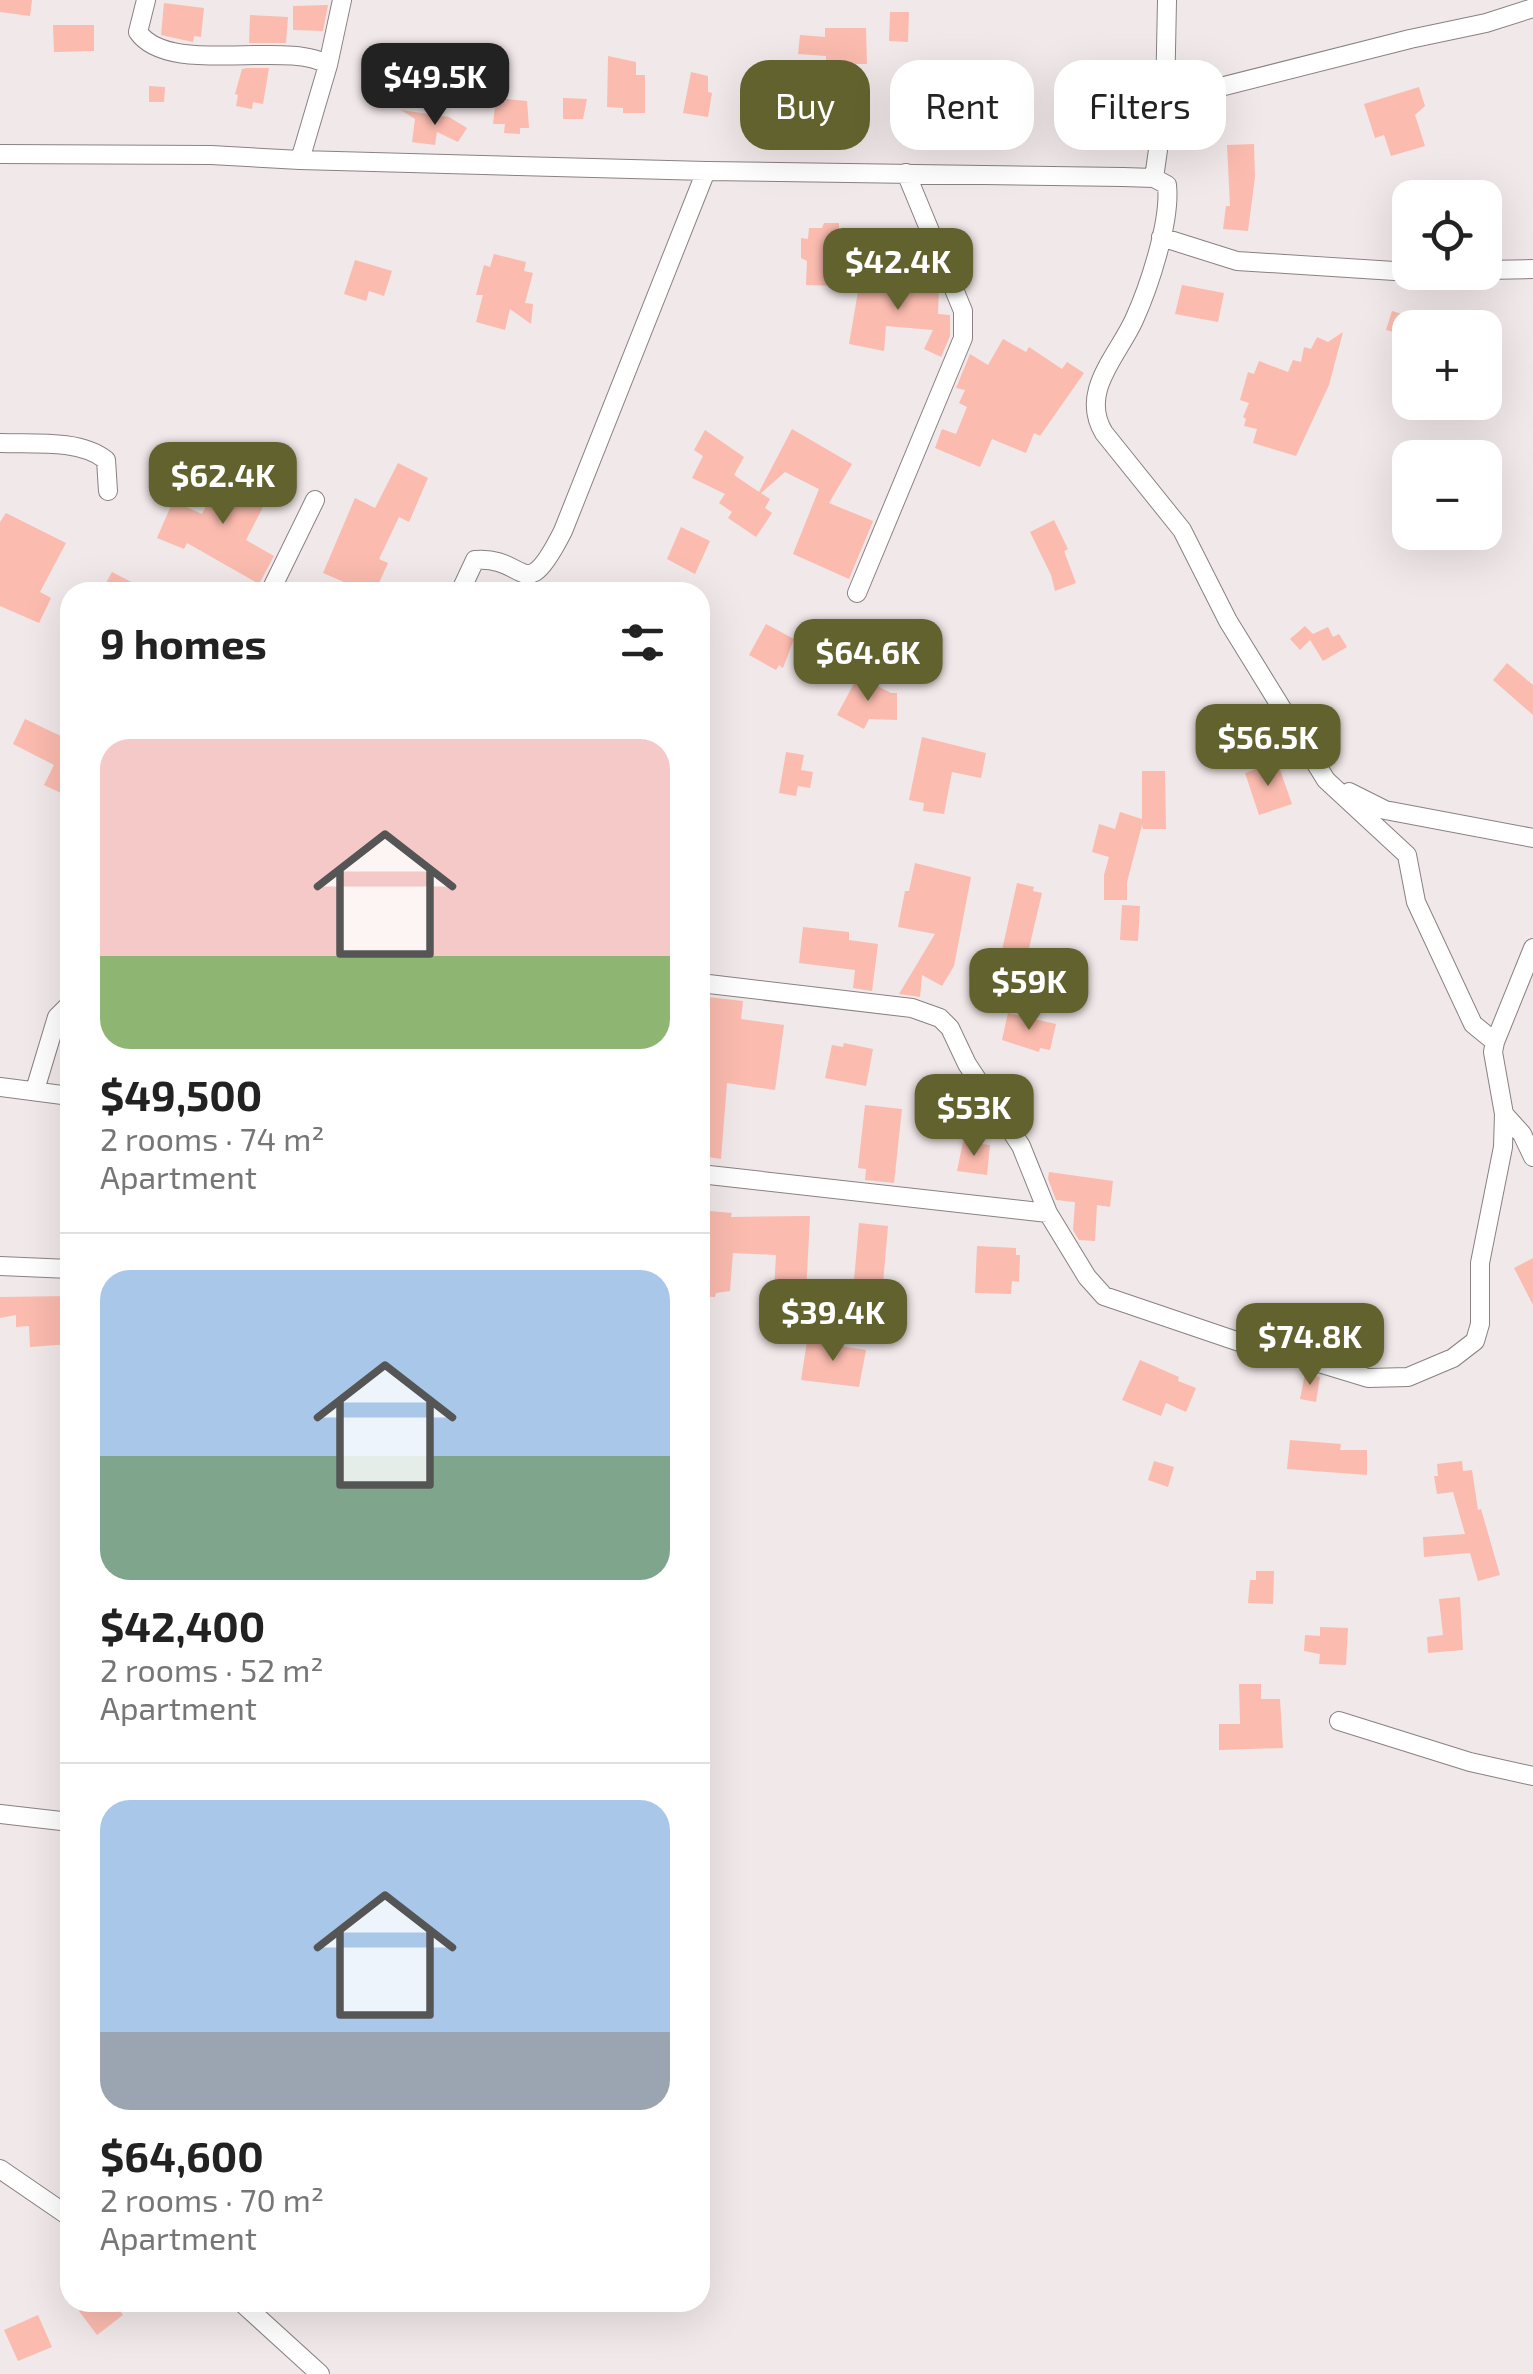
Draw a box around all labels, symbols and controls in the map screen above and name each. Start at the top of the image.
pin: $49.5K [354,43,516,128]
text: $49.5K [383,56,487,94]
chip: Buy [740,60,870,150]
chip: Rent [890,60,1034,150]
chip: Filters [1054,60,1226,150]
map controls [1392,180,1502,550]
button: locate [1392,180,1502,290]
pin: $42.4K [817,228,979,313]
text: $42.4K [845,241,951,279]
button: + [1392,310,1502,420]
button: − [1392,440,1502,550]
pin: $62.4K [142,442,304,527]
text: $62.4K [171,455,275,493]
icon: filters [615,615,670,670]
text: 9 homes [100,617,267,667]
pin: $64.6K [787,619,949,704]
text: $64.6K [816,632,920,670]
pin: $56.5K [1187,704,1349,789]
text: $56.5K [1218,717,1318,755]
icon: home [295,804,475,984]
pin: $59K [970,948,1088,1033]
text: $59K [991,961,1067,999]
text: $49,500 [100,1069,262,1119]
pin: $53K [915,1074,1033,1159]
text: $53K [937,1087,1011,1125]
text: 2 rooms · 74 m² [100,1119,324,1157]
text: Apartment [100,1157,257,1195]
pin: $39.4K [752,1279,914,1364]
text: $39.4K [781,1292,885,1330]
pin: $74.8K [1229,1303,1391,1388]
text: $74.8K [1258,1316,1362,1354]
icon: home [295,1335,475,1515]
text: $42,400 [100,1600,265,1650]
text: 2 rooms · 52 m² [100,1650,324,1688]
text: Apartment [100,1688,257,1726]
icon: home [295,1865,475,2045]
text: $64,600 [100,2130,264,2180]
text: 2 rooms · 70 m² [100,2180,324,2218]
text: Apartment [100,2218,257,2256]

